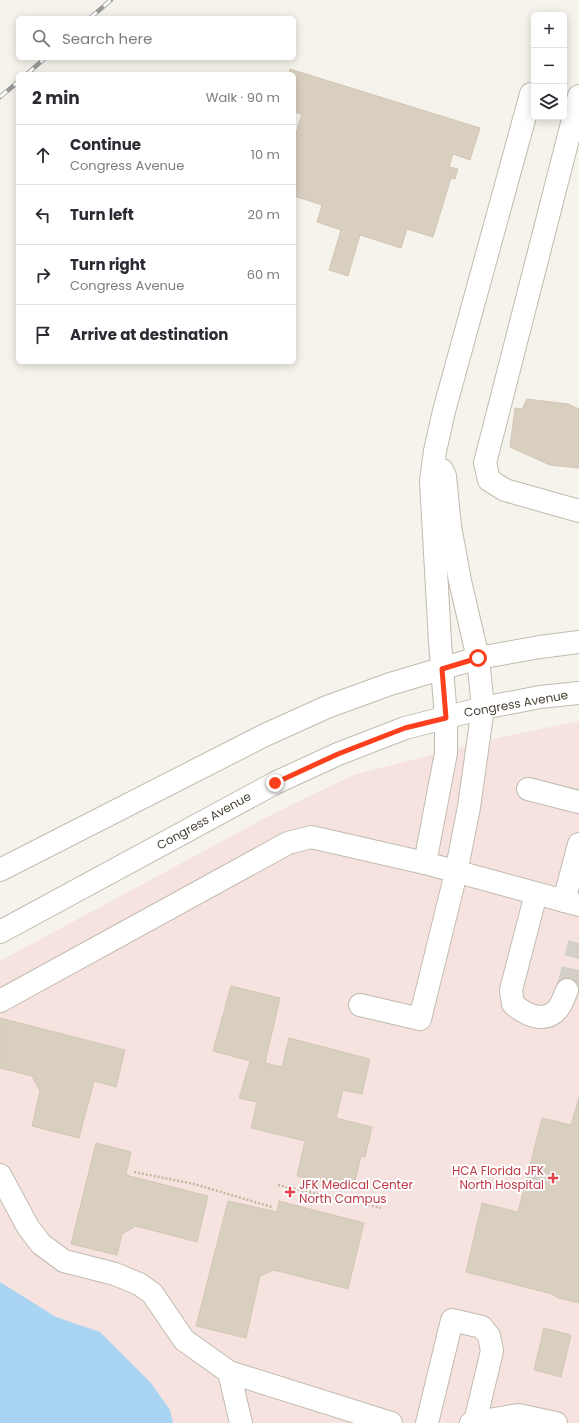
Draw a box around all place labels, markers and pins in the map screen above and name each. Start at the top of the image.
place label: HCA Florida JFK North Hospital [452,1162,544,1193]
marker: HCA Florida JFK North Hospital [547,1172,559,1184]
place label: JFK Medical Center North Campus [299,1176,413,1207]
marker: JFK Medical Center North Campus [284,1186,296,1198]

